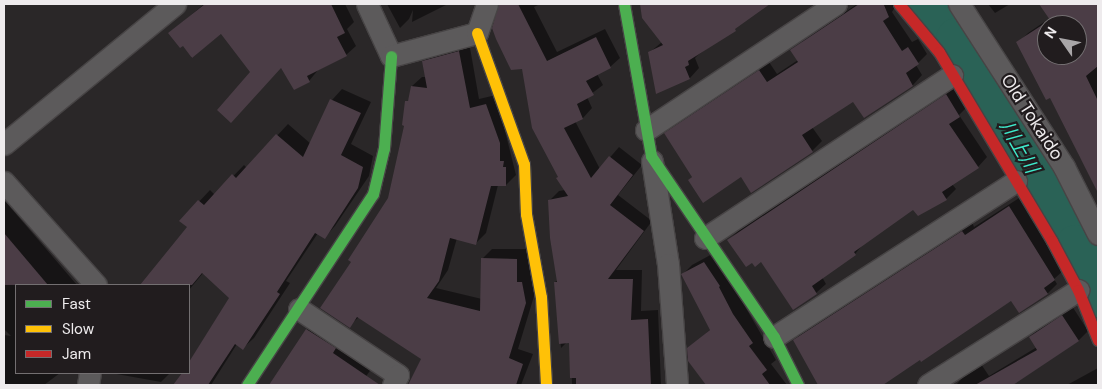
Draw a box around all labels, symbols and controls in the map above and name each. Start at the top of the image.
north arrow [1037,15,1087,65]
text: N [1040,23,1061,42]
street label: Old Tokaido [996,70,1068,164]
water label: 川上川 [995,117,1043,177]
legend [15,284,190,374]
text: Fast [62,294,91,314]
text: Slow [62,319,94,339]
text: Jam [62,344,91,364]

